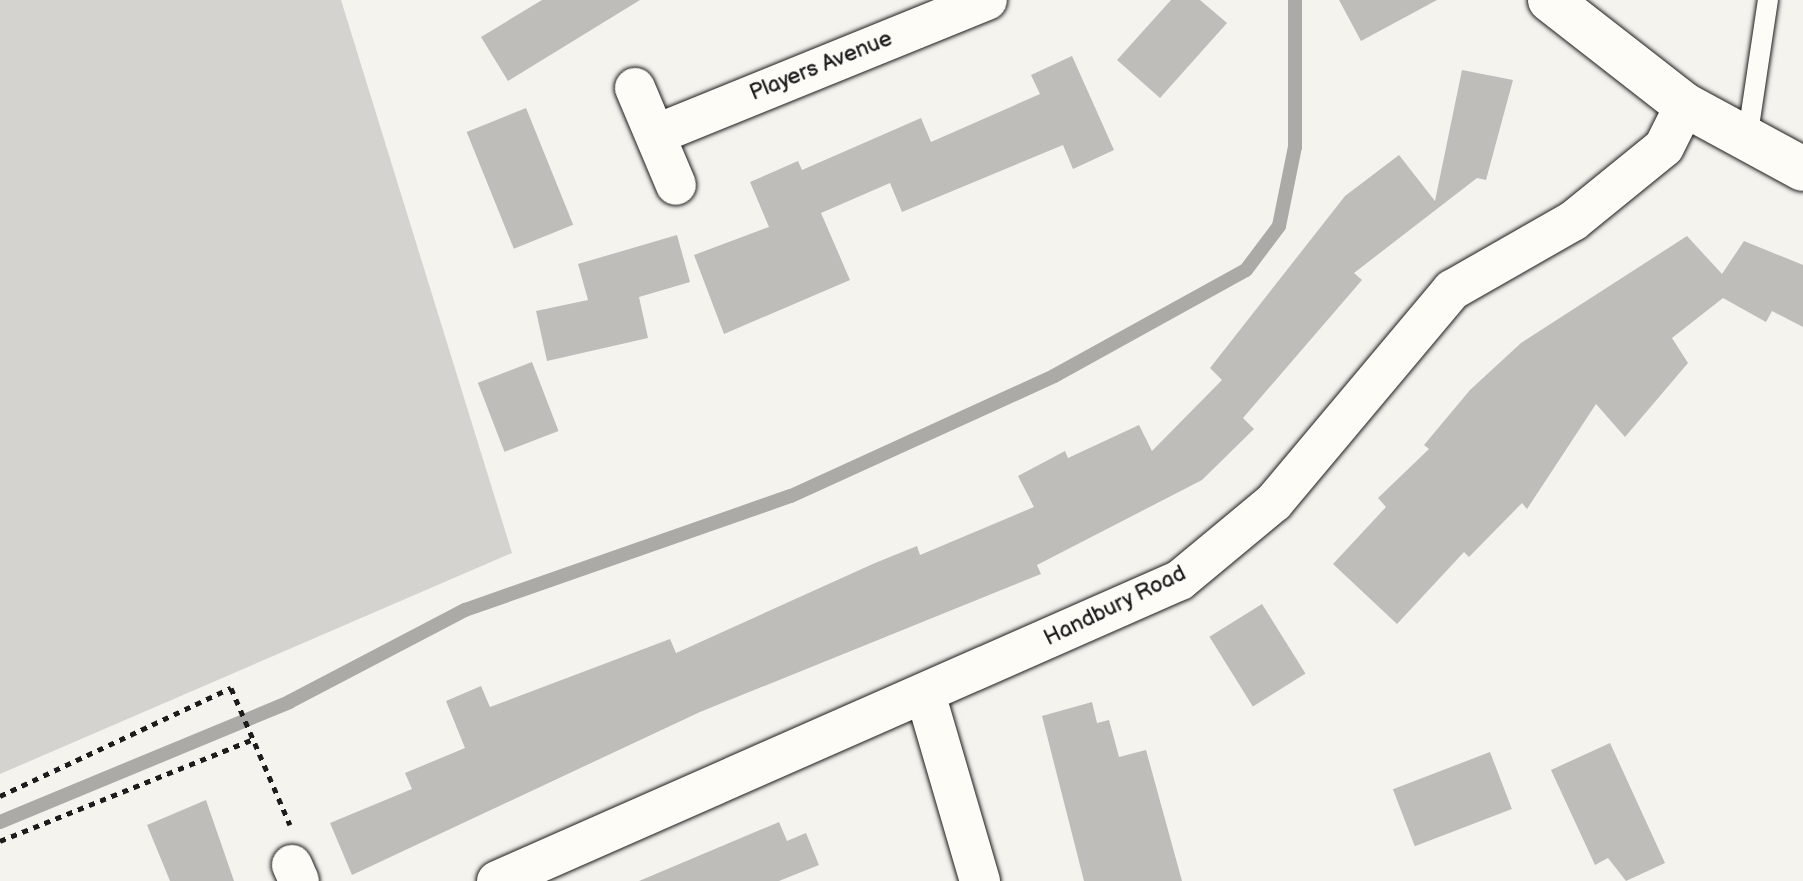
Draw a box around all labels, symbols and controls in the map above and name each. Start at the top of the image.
street label: Players Avenue [746,25,896,107]
street label: Handbury Road [1039,560,1191,652]

